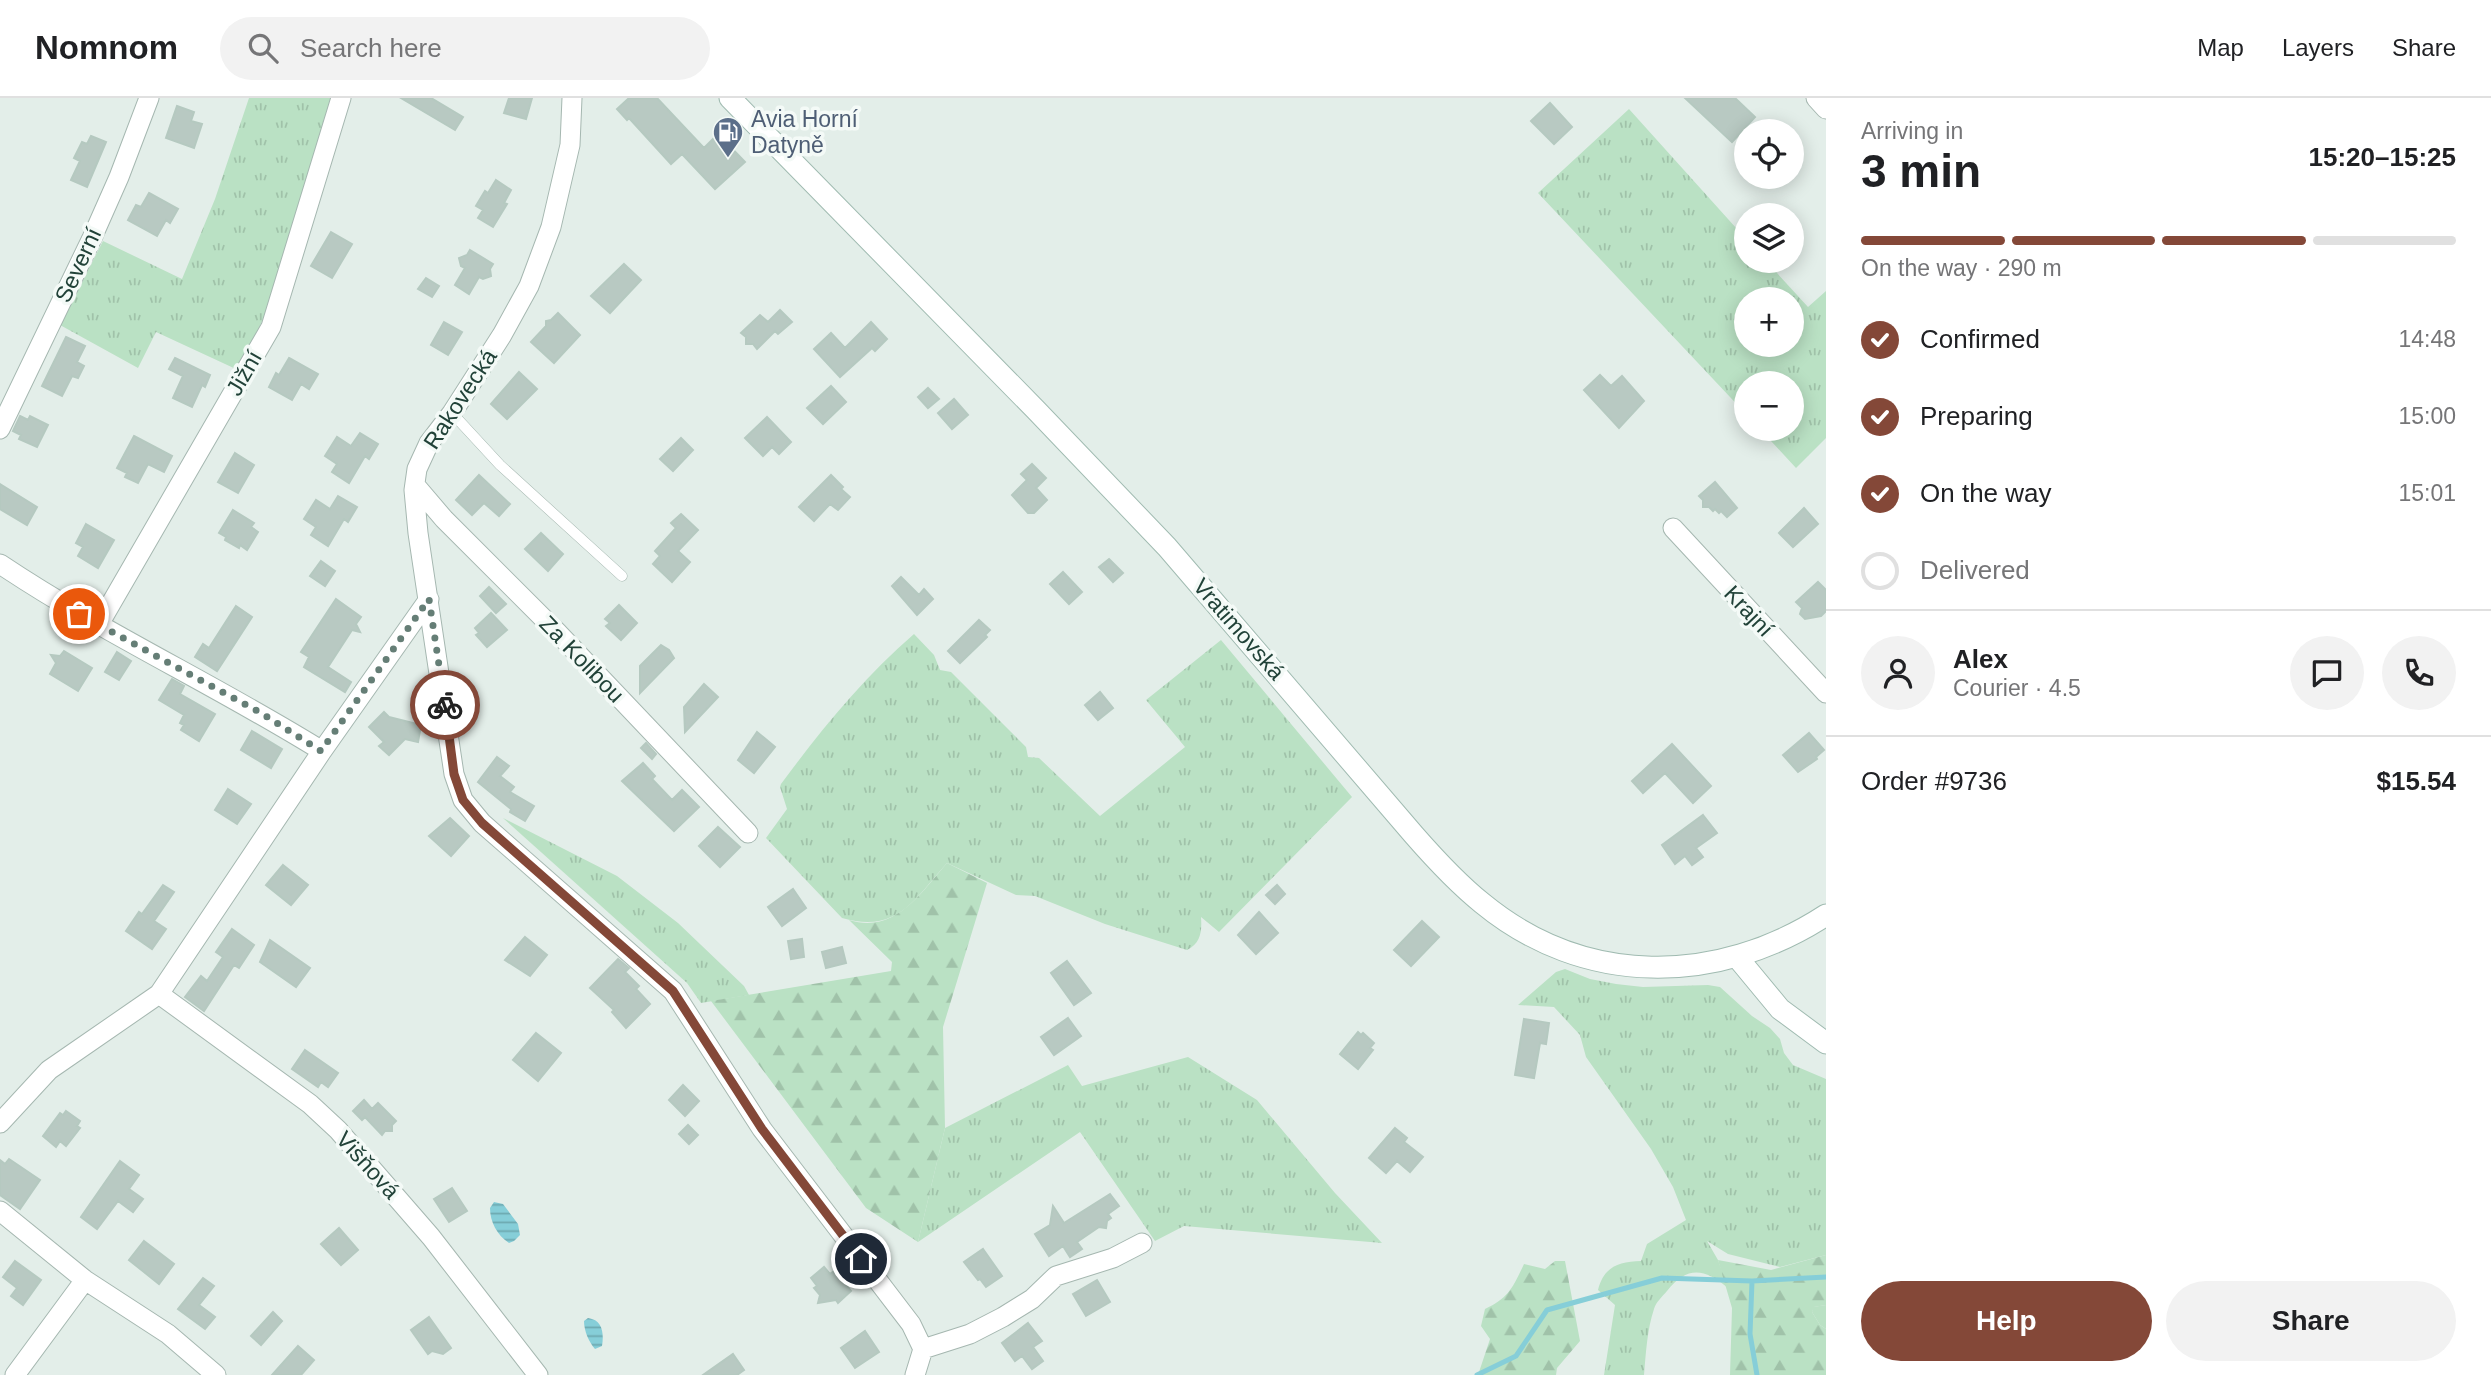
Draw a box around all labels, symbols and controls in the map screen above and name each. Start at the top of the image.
search box [220,17,710,80]
text: Nomnom [35,29,178,66]
icon: search [244,29,282,67]
text: Search here [300,33,442,63]
text: Map [2197,34,2244,61]
text: Layers [2282,34,2354,61]
text: Share [2392,34,2456,61]
place label: Avia Horní Datyně [751,106,859,158]
fuel station icon: Avia Horní Datyně [711,115,745,159]
text: Arriving in [1861,118,1963,144]
map controls [1734,119,1804,441]
button: locate [1734,119,1804,189]
text: 15:20–15:25 [2309,142,2456,172]
text: 3 min [1861,145,1981,197]
button: layers [1734,203,1804,273]
street label: Severní [49,223,107,306]
text: On the way · 290 m [1861,255,2062,281]
button: + [1734,287,1804,357]
icon: check [1861,321,1899,359]
text: Confirmed [1920,324,2040,354]
text: 14:48 [2398,326,2456,352]
street label: Rakovecká [418,344,502,454]
street label: Jižní [221,345,267,400]
button: − [1734,371,1804,441]
icon: check [1861,398,1899,436]
text: Preparing [1920,401,2033,431]
text: 15:00 [2398,403,2456,429]
icon: check [1861,475,1899,513]
text: On the way [1920,478,2052,508]
text: 15:01 [2398,480,2456,506]
text: Delivered [1920,555,2030,585]
street label: Vratimovská [1188,573,1290,685]
street label: Krajní [1719,580,1779,642]
pin [49,584,109,644]
icon: bag [60,595,98,633]
street label: Za Kolibou [534,610,630,708]
button: person [1861,636,1935,710]
button: chat [2290,636,2364,710]
button: phone [2382,636,2456,710]
text: Alex [1953,644,2008,674]
courier [410,670,480,740]
text: Courier · 4.5 [1953,675,2081,701]
icon: bike [426,686,464,724]
text: Order #9736 [1861,766,2007,796]
text: $15.54 [2376,766,2456,796]
street label: Višňová [331,1126,405,1204]
pin [831,1229,891,1289]
icon: home [842,1240,880,1278]
button: Help [1861,1281,2152,1361]
button: Share [2166,1281,2456,1361]

